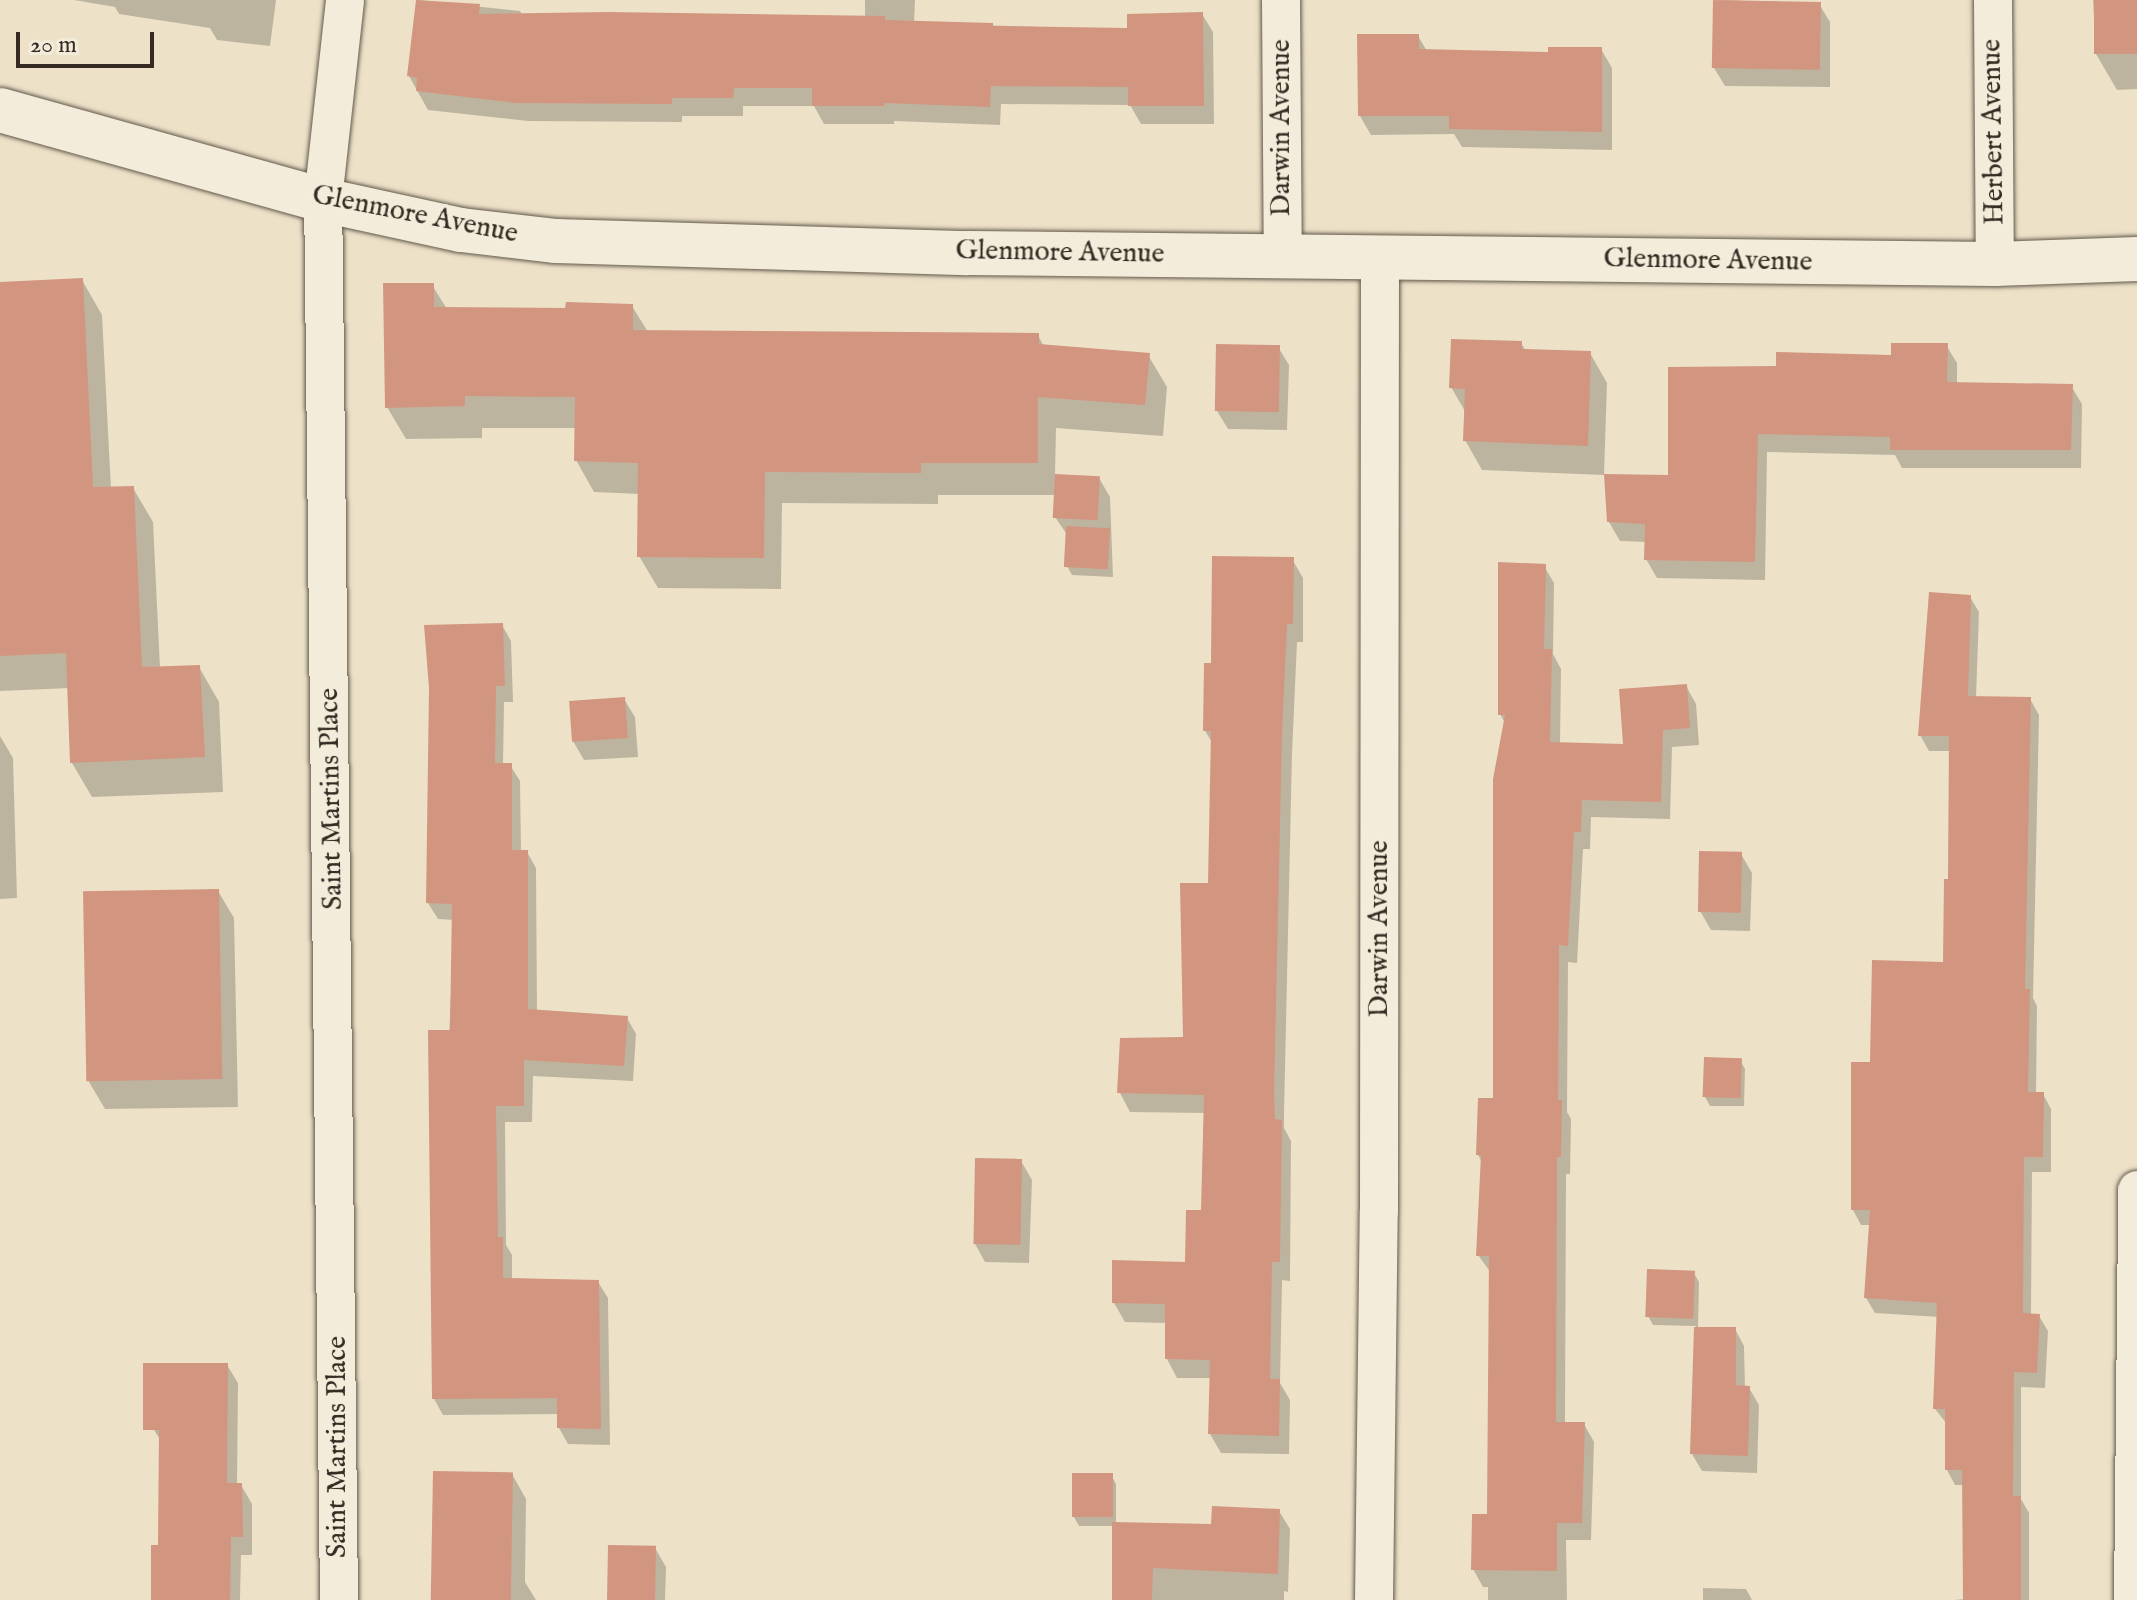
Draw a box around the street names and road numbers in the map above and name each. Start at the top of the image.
street label: Darwin Avenue [1265,39,1299,217]
street label: Herbert Avenue [1976,39,2012,225]
street label: Glenmore Avenue [309,179,521,251]
street label: Glenmore Avenue [955,234,1165,272]
street label: Glenmore Avenue [1603,242,1813,280]
street label: Saint Martins Place [313,688,351,910]
street label: Darwin Avenue [1363,840,1397,1018]
street label: Saint Martins Place [321,1336,355,1558]

